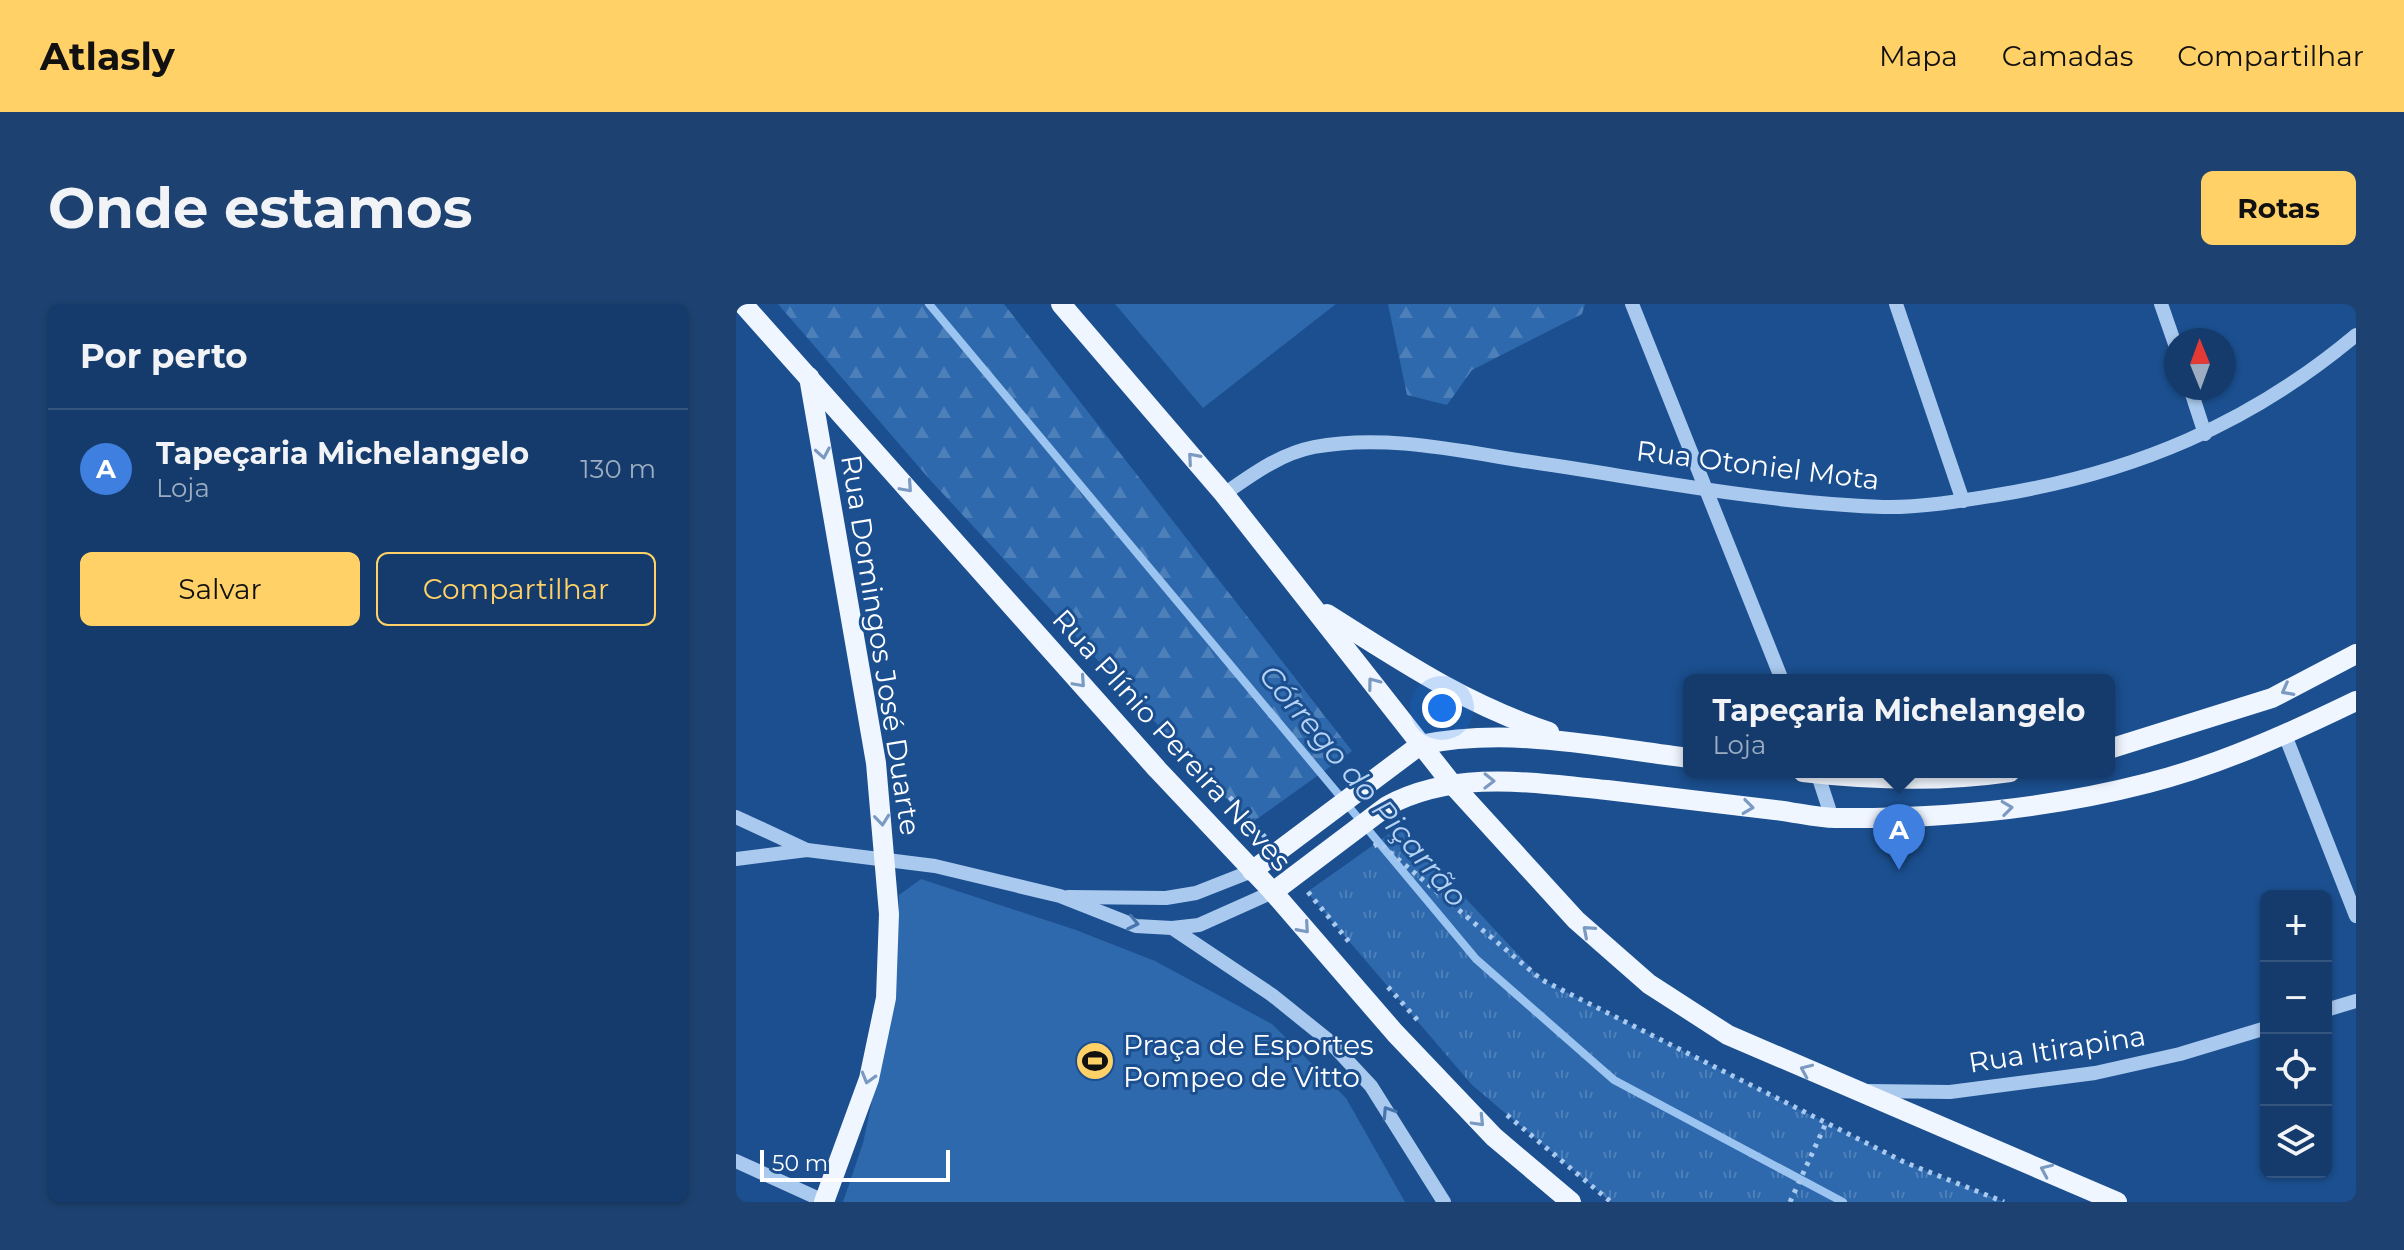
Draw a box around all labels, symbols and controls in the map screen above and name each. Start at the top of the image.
text: Atlasly [40,33,175,80]
text: Mapa [1879,39,1958,73]
text: Camadas [2002,39,2133,73]
text: Compartilhar [2177,39,2364,73]
button: Rotas [2201,171,2356,245]
text: Onde estamos [48,174,472,242]
north arrow [2164,328,2236,400]
text: Por perto [80,335,248,377]
street label: Rua Otoniel Mota [1634,433,1882,497]
text: Tapeçaria Michelangelo [156,435,529,472]
one-way arrow [813,447,830,460]
street label: Rua Domingos José Duarte [834,452,928,838]
text: A [96,453,116,485]
text: 130 m [580,453,656,485]
one-way arrow [1188,453,1203,467]
text: Loja [156,472,210,504]
one-way arrow [897,478,912,493]
button: Salvar [80,552,360,626]
button: Compartilhar [376,552,656,626]
street label: Rua Plínio Pereira Neves [1046,602,1298,878]
water label: Córrego do Piçarrão [1251,657,1475,914]
one-way arrow [1070,672,1084,687]
popup [1683,674,2115,778]
one-way arrow [1368,677,1382,692]
one-way arrow [2280,681,2295,696]
your location [1422,688,1462,728]
text: Tapeçaria Michelangelo [1712,692,2086,729]
text: Loja [1712,729,1766,761]
one-way arrow [1483,772,1496,790]
one-way arrow [1742,798,1755,815]
one-way arrow [2000,800,2013,817]
pin: A [1873,804,1925,870]
one-way arrow [874,814,891,827]
map controls [2260,890,2332,1178]
button: + [2260,890,2332,962]
one-way arrow [1126,914,1139,931]
one-way arrow [1294,919,1309,934]
one-way arrow [1583,926,1598,941]
button: − [2260,962,2332,1034]
street label: Rua Itirapina [1966,1018,2148,1080]
place label: Praça de Esportes Pompeo de Vitto [1123,1028,1374,1094]
button: locate [2260,1034,2332,1106]
sports icon: Praça de Esportes Pompeo de Vitto [1074,1040,1116,1082]
one-way arrow [1800,1064,1814,1080]
one-way arrow [861,1070,877,1084]
button: layers [2260,1106,2332,1178]
one-way arrow [1383,1107,1398,1121]
one-way arrow [1470,1112,1484,1126]
scale bar [760,1146,950,1182]
text: 50 m [772,1150,828,1177]
one-way arrow [2039,1164,2054,1180]

